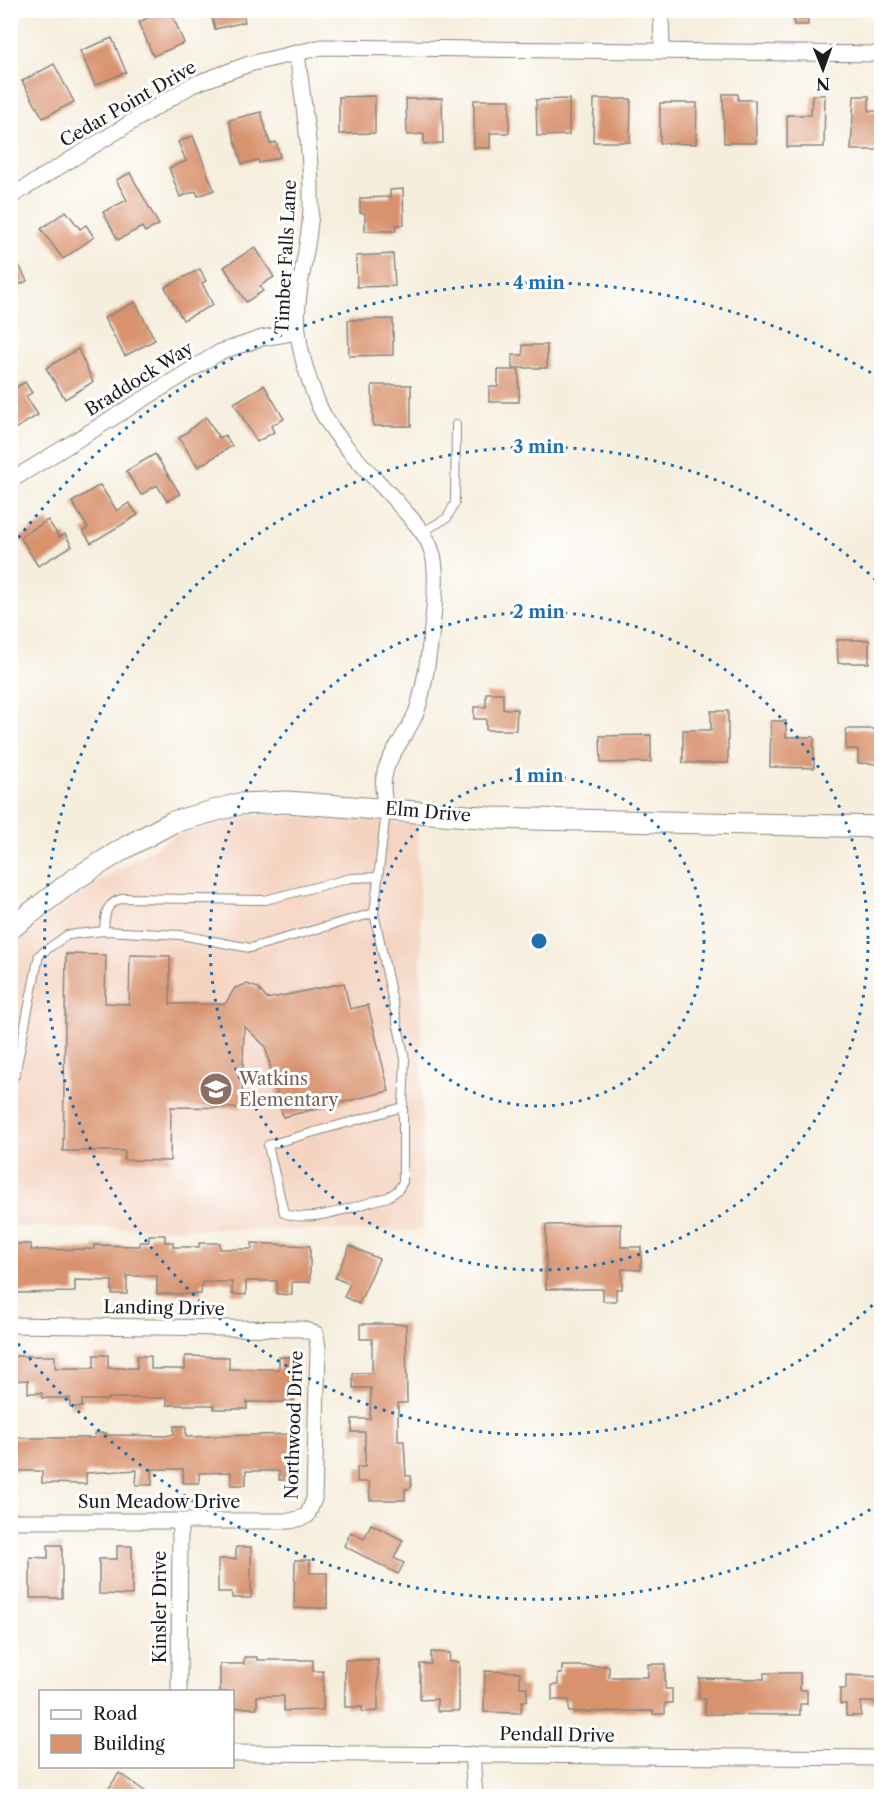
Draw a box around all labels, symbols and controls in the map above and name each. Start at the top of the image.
north arrow [793,39,853,99]
street label: Cedar Point Drive [56,56,200,152]
text: N [816,74,830,94]
street label: Timber Falls Lane [271,179,301,335]
text: 4 min [513,272,566,294]
street label: Braddock Way [81,337,198,421]
text: 3 min [513,436,565,458]
text: 2 min [513,601,566,623]
text: 1 min [514,765,564,787]
street label: Elm Drive [384,797,472,827]
centre of rings [529,931,549,951]
place label: Watkins Elementary [238,1068,339,1111]
school or university icon: Watkins Elementary [198,1071,234,1107]
street label: Landing Drive [103,1296,225,1320]
street label: Northwood Drive [280,1350,308,1500]
street label: Sun Meadow Drive [78,1491,240,1513]
street label: Kinsler Drive [149,1551,171,1663]
legend [39,1690,234,1768]
text: Road [93,1703,138,1725]
street label: Pendall Drive [499,1723,615,1747]
text: Building [93,1733,165,1755]

